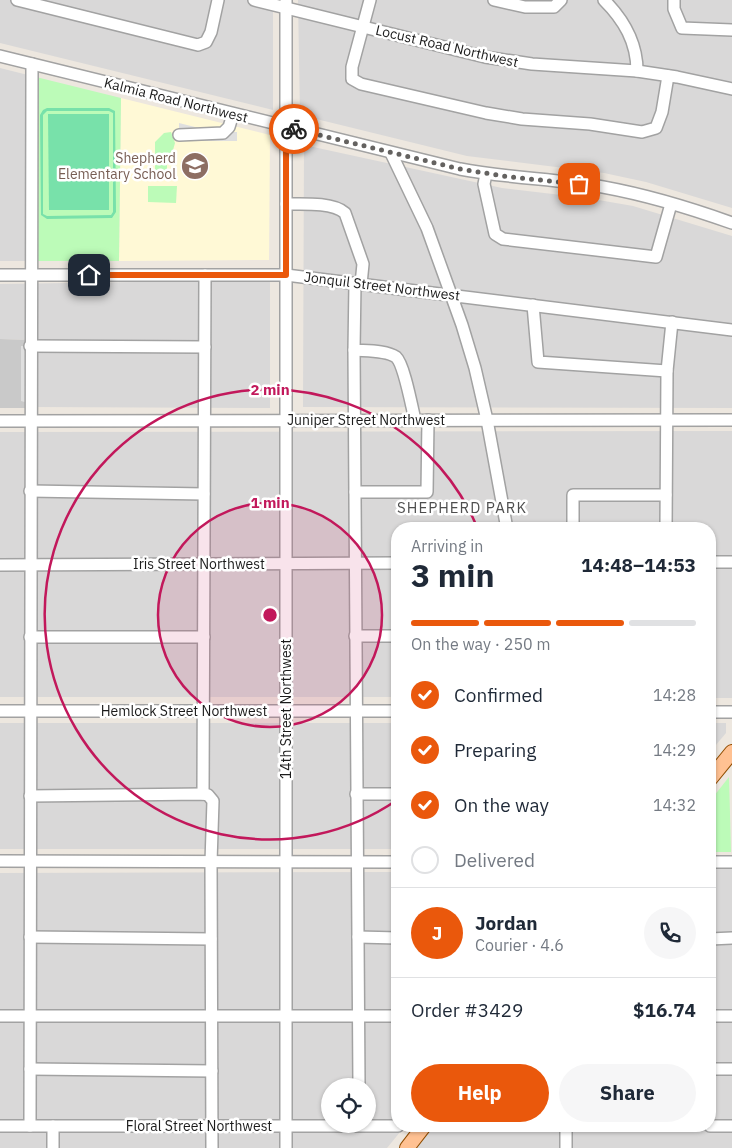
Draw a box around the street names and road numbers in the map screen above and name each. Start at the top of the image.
street label: Locust Road Northwest [374,21,520,71]
street label: Kalmia Road Northwest [102,73,250,127]
street label: Jonquil Street Northwest [303,267,461,305]
street label: Juniper Street Northwest [287,411,445,429]
street label: Iris Street Northwest [133,555,265,573]
street label: 14th Street Northwest [277,639,295,779]
street label: Hemlock Street Northwest [101,702,267,720]
street label: Floral Street Northwest [126,1117,272,1135]

